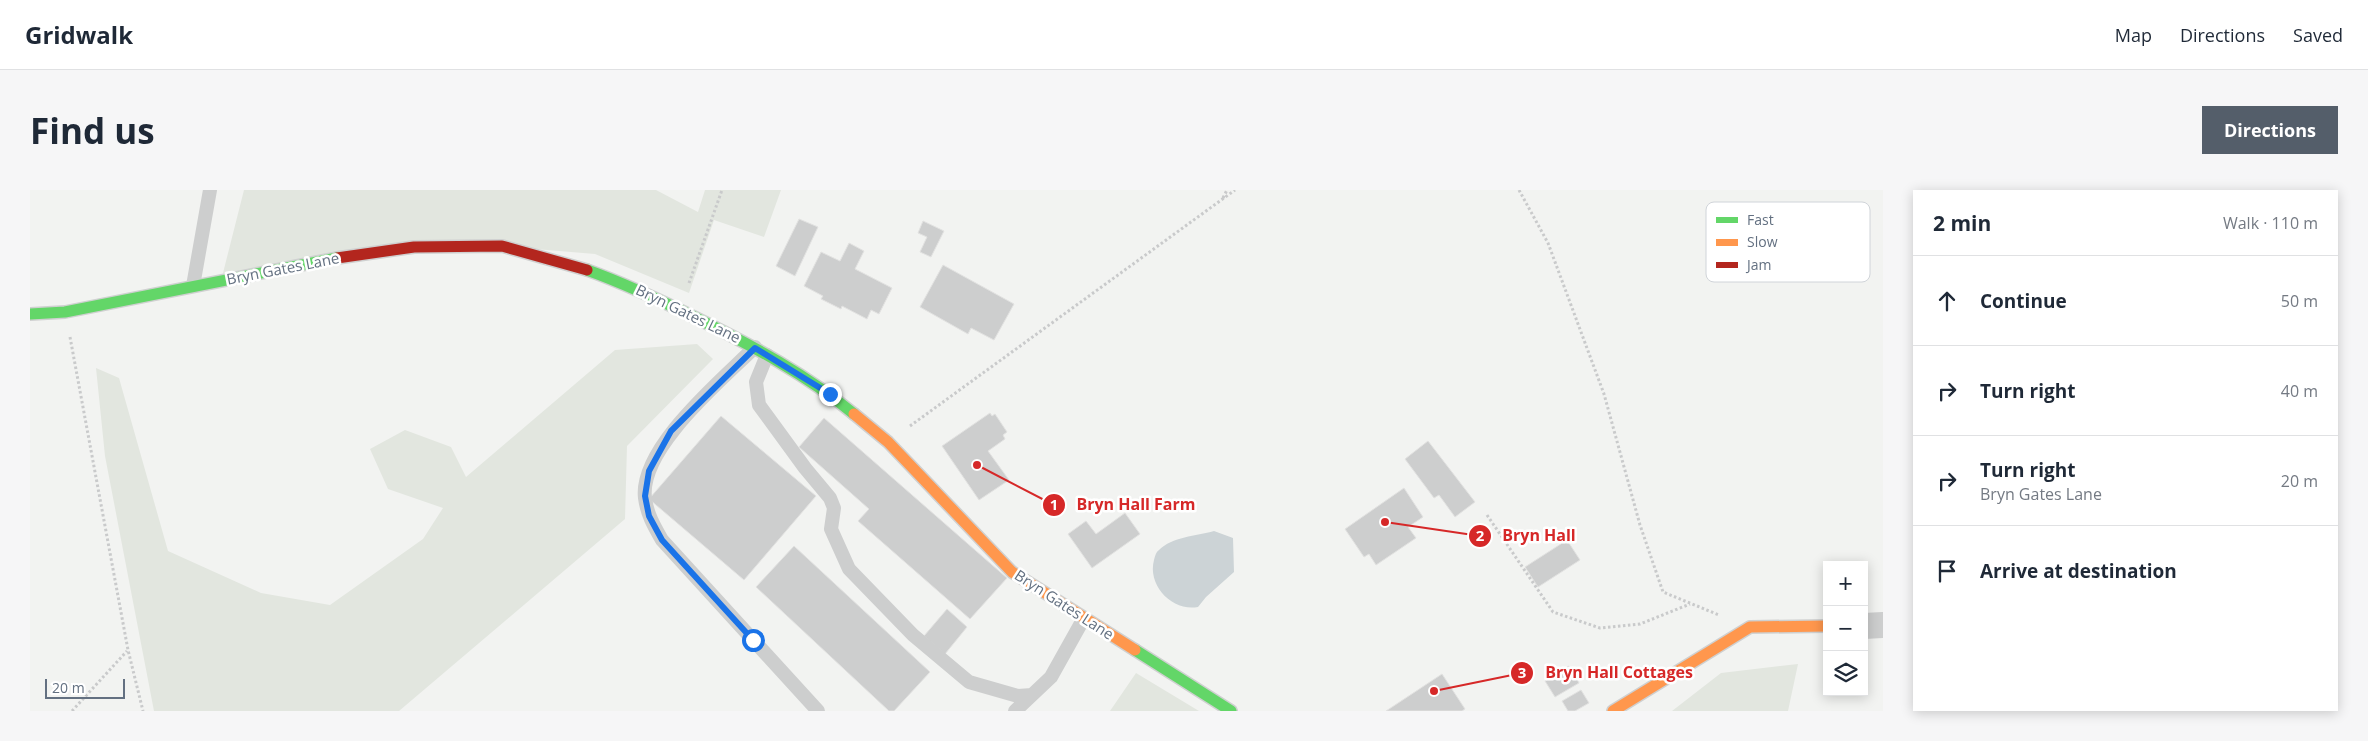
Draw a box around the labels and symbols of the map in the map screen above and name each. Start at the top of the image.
legend [1706,202,1870,282]
text: Fast [1747,210,1774,229]
text: Slow [1747,232,1778,251]
street label: Bryn Gates Lane [225,247,341,289]
text: Jam [1745,255,1772,274]
street label: Bryn Gates Lane [633,279,744,347]
route end [819,383,842,406]
callout: Bryn Hall Farm [1041,489,1205,520]
text: Bryn Hall Farm [1076,493,1196,515]
text: 1 [1050,494,1058,514]
callout: Bryn Hall [1467,520,1586,551]
text: Bryn Hall [1502,524,1576,546]
text: 2 [1476,525,1485,545]
street label: Bryn Gates Lane [1011,565,1118,644]
route start [742,629,765,652]
callout: Bryn Hall Cottages [1510,657,1702,688]
text: Bryn Hall Cottages [1545,661,1693,683]
text: 3 [1518,662,1526,682]
scale bar [45,676,125,699]

